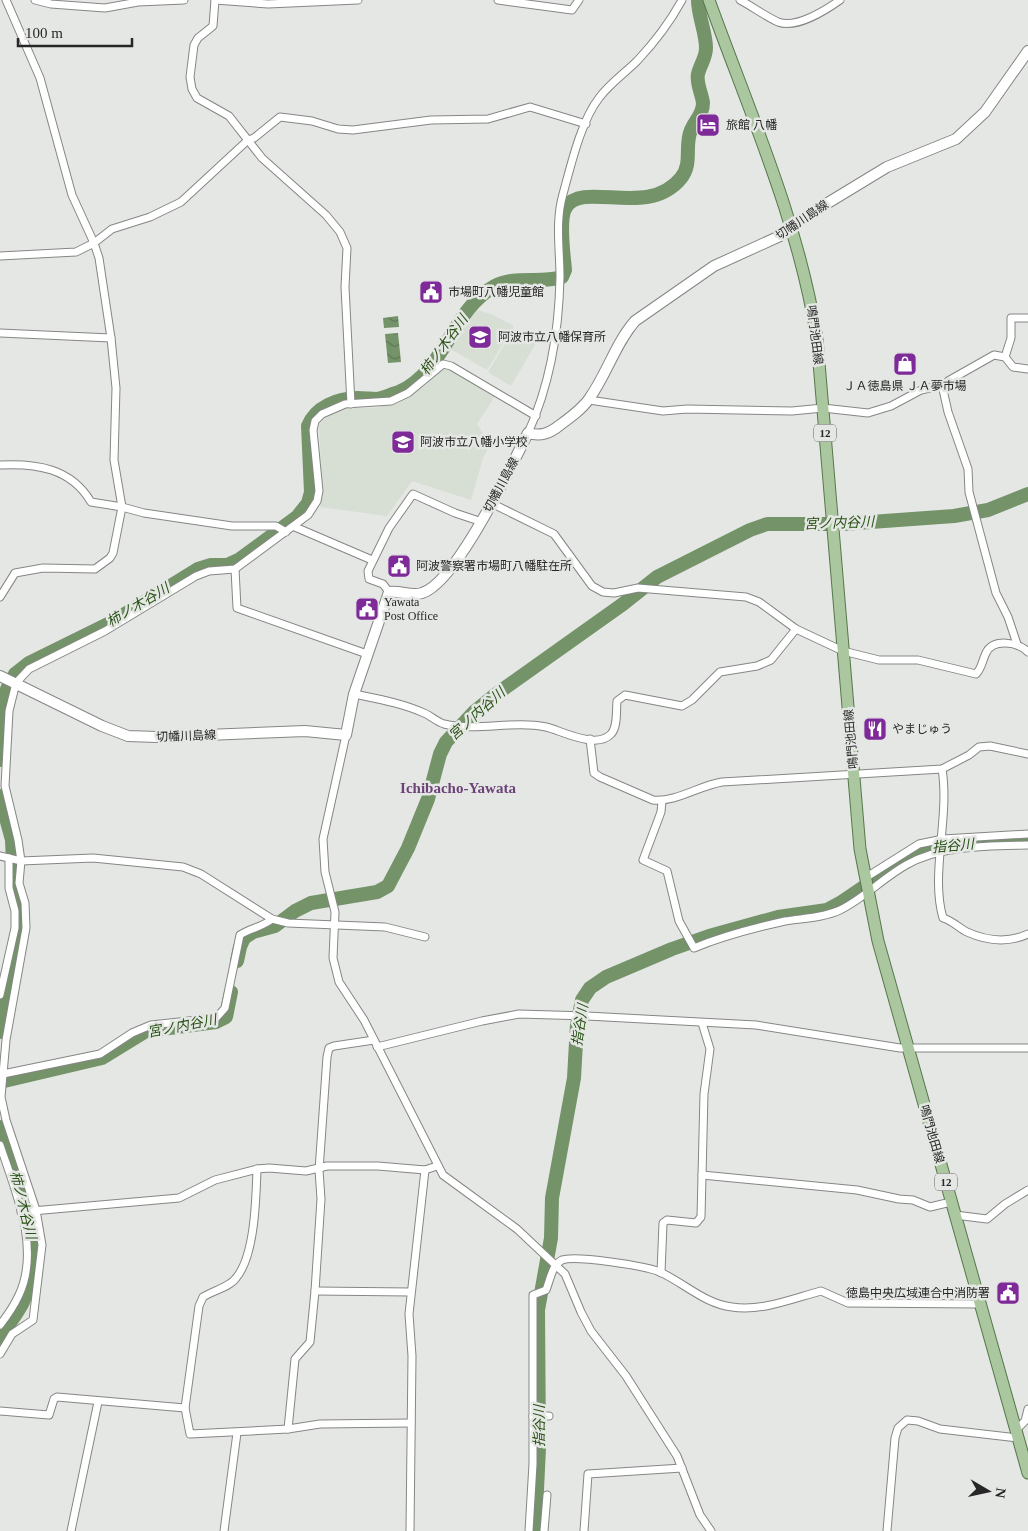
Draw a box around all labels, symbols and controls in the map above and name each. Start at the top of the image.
scale bar [18,15,131,47]
text: 100 m [25,25,63,41]
hotel icon: 旅館 八幡 [695,112,721,138]
place label: 旅館 八幡 [726,118,777,132]
street label: 切幡川島線 [773,197,831,243]
public building icon: 市場町八幡児童館 [418,279,444,305]
place label: 市場町八幡児童館 [448,285,544,299]
street label: 鳴門池田線 [804,304,826,366]
water label: 柿ノ木谷川 [417,311,472,378]
school or university icon: 阿波市立八幡保育所 [467,324,493,350]
place label: 阿波市立八幡保育所 [498,330,606,344]
shop icon: ＪＡ徳島県 ＪＡ夢市場 [892,351,918,377]
place label: ＪＡ徳島県 ＪＡ夢市場 [843,379,967,393]
road number: 12 [814,424,836,442]
school or university icon: 阿波市立八幡小学校 [390,429,416,455]
place label: 阿波市立八幡小学校 [420,435,528,449]
street label: 切幡川島線 [481,455,521,515]
water label: 宮ノ内谷川 [804,514,876,532]
public building icon: 阿波警察署市場町八幡駐在所 [386,553,412,579]
place label: 阿波警察署市場町八幡駐在所 [416,559,572,573]
water label: 柿ノ木谷川 [104,580,174,629]
place label: Yawata Post Office [384,595,438,623]
public building icon: Yawata Post Office [354,596,380,622]
water label: 宮ノ内谷川 [446,684,510,743]
street label: 鳴門池田線 [841,708,861,770]
restaurant icon: やまじゅう [862,716,888,742]
place label: やまじゅう [892,722,952,736]
street label: 切幡川島線 [156,728,216,744]
district label: Ichibacho-Yawata [400,780,516,796]
water label: 指谷川 [931,837,977,855]
water label: 指谷川 [569,1001,591,1047]
water label: 宮ノ内谷川 [146,1012,220,1040]
street label: 鳴門池田線 [917,1103,947,1165]
water label: 柿ノ木谷川 [7,1169,39,1243]
road number: 12 [935,1174,957,1190]
public building icon: 徳島中央広域連合中消防署 [995,1280,1021,1306]
place label: 徳島中央広域連合中消防署 [846,1286,990,1300]
water label: 指谷川 [532,1403,547,1447]
north arrow [963,1466,1013,1516]
text: N [992,1487,1009,1499]

